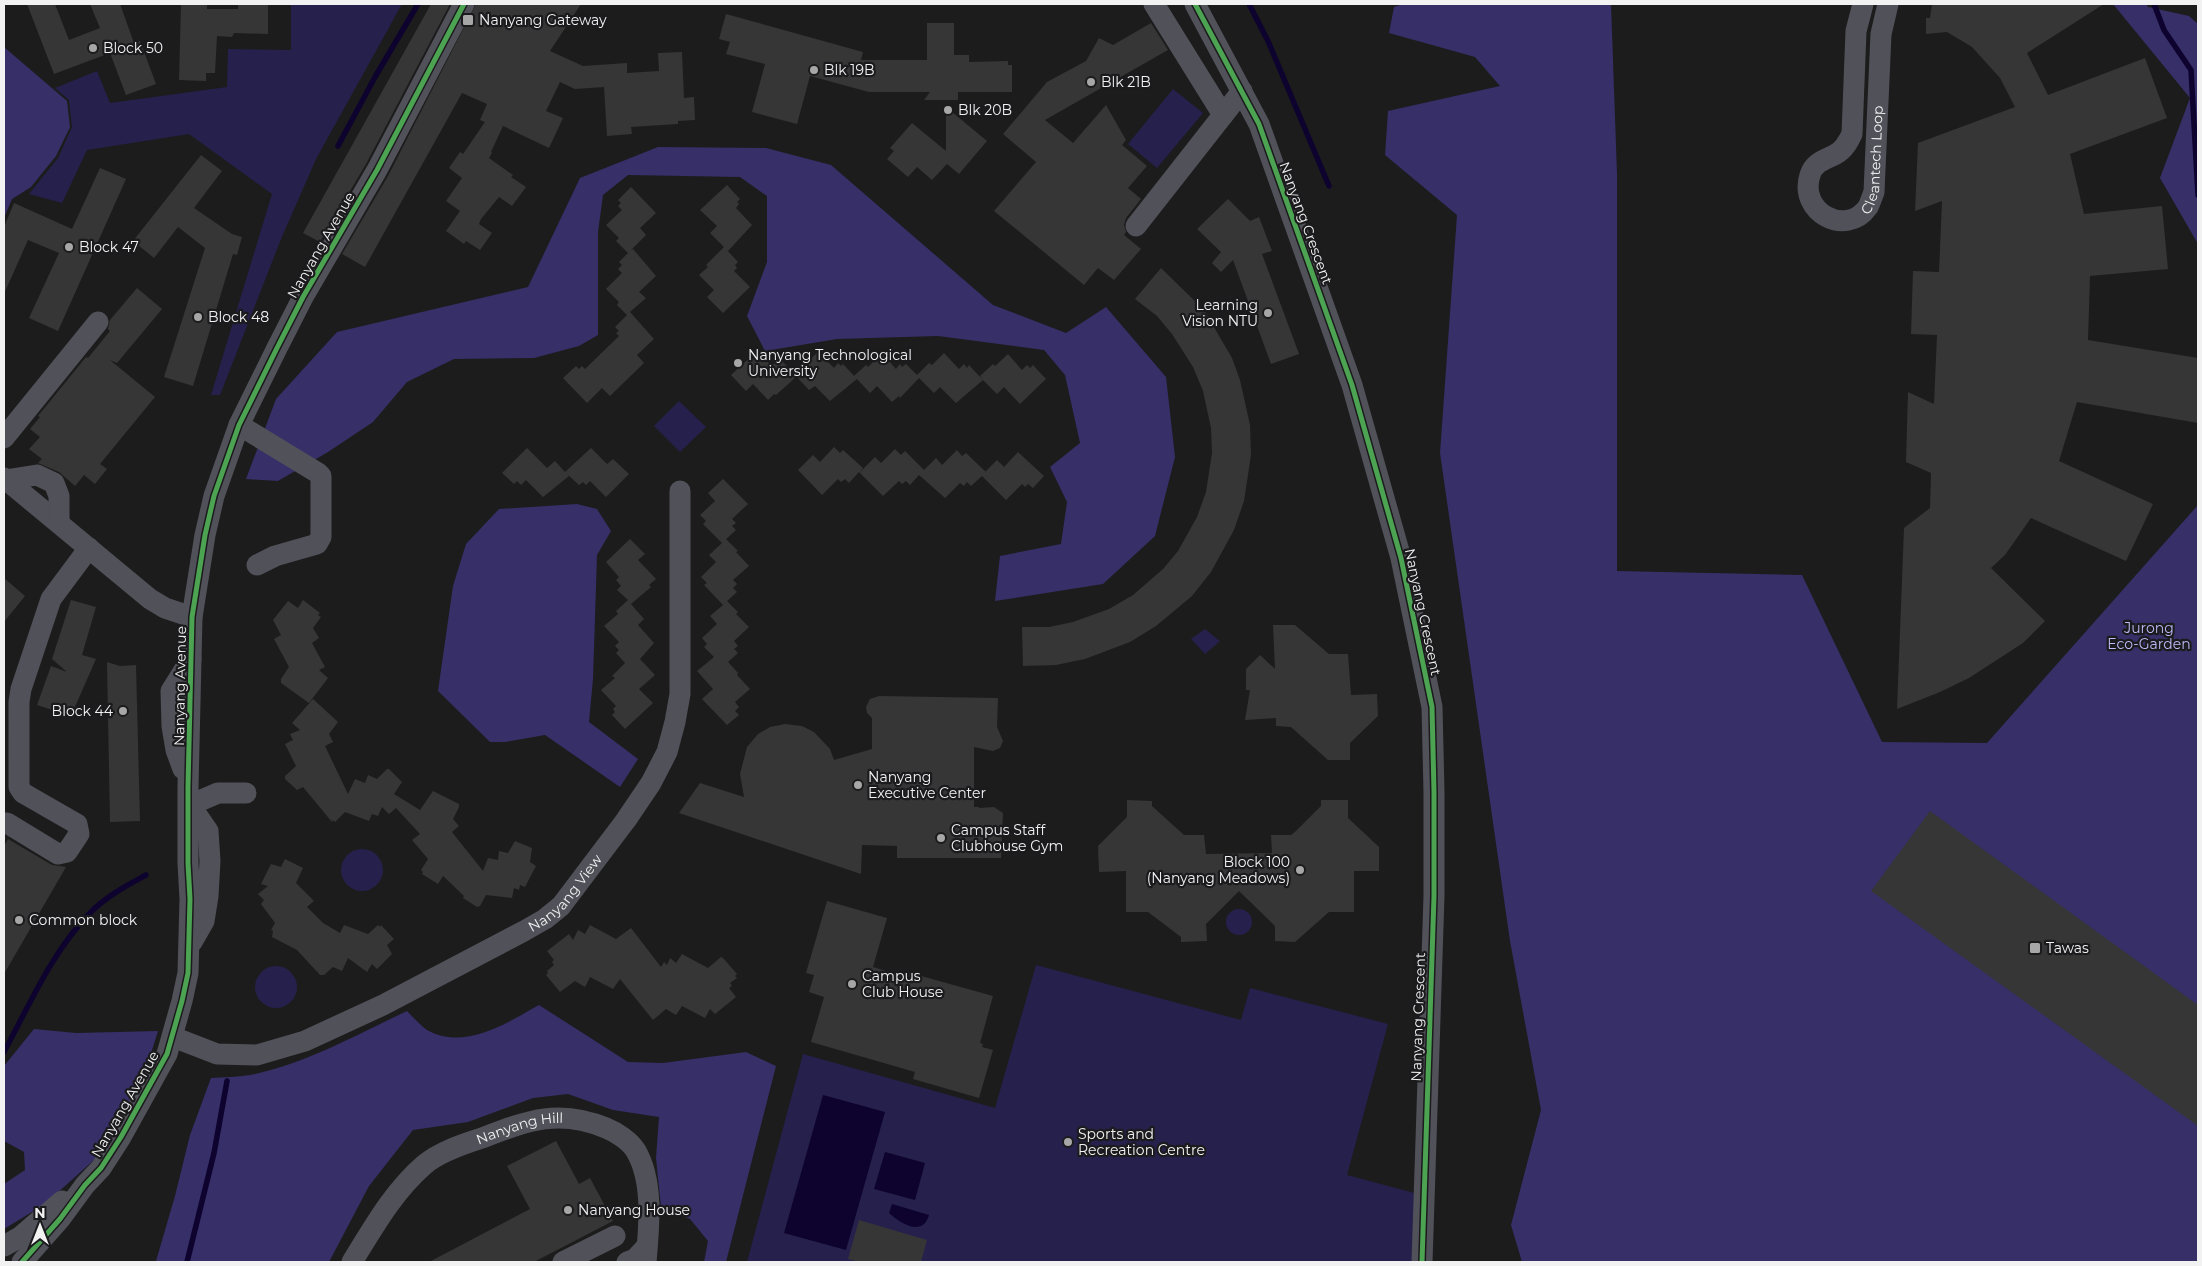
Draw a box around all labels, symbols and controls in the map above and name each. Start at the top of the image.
place label: Nanyang Gateway [479,11,607,29]
marker: Nanyang Gateway [461,13,475,27]
place label: Block 50 [103,39,163,57]
marker: Block 50 [87,42,99,54]
place label: Blk 19B [824,61,875,79]
marker: Blk 19B [808,64,820,76]
place label: Blk 21B [1101,73,1151,91]
marker: Blk 21B [1085,76,1097,88]
place label: Blk 20B [958,101,1012,119]
marker: Blk 20B [942,104,954,116]
street label: Cleantech Loop [1857,105,1887,218]
street label: Nanyang Crescent [1275,159,1337,287]
street label: Nanyang Avenue [283,189,359,301]
place label: Block 47 [79,238,139,256]
marker: Block 47 [63,241,75,253]
place label: Learning Vision NTU [1182,296,1258,330]
marker: Learning Vision NTU [1262,307,1274,319]
place label: Block 48 [208,308,269,326]
marker: Block 48 [192,311,204,323]
place label: Nanyang Technological University [748,346,912,380]
marker: Nanyang Technological University [732,357,744,369]
street label: Nanyang Crescent [1401,547,1445,677]
park label: Jurong Eco-Garden [2107,619,2191,653]
street label: Nanyang Avenue [170,626,190,746]
place label: Block 44 [52,702,114,720]
marker: Block 44 [117,705,129,717]
place label: Nanyang Executive Center [868,768,986,802]
marker: Nanyang Executive Center [852,779,864,791]
place label: Campus Staff Clubhouse Gym [951,821,1063,855]
marker: Campus Staff Clubhouse Gym [935,832,947,844]
street label: Nanyang View [525,850,606,936]
place label: Block 100 (Nanyang Meadows) [1147,853,1290,887]
marker: Block 100 (Nanyang Meadows) [1294,864,1306,876]
place label: Common block [29,911,138,929]
marker: Common block [13,914,25,926]
place label: Tawas [2046,939,2089,957]
marker: Tawas [2028,941,2042,955]
street label: Nanyang Crescent [1407,952,1429,1082]
place label: Campus Club House [862,967,943,1001]
marker: Campus Club House [846,978,858,990]
street label: Nanyang Avenue [87,1048,163,1160]
street label: Nanyang Hill [474,1109,563,1148]
place label: Sports and Recreation Centre [1078,1125,1205,1159]
marker: Sports and Recreation Centre [1062,1136,1074,1148]
north arrow [15,1201,65,1251]
place label: Nanyang House [578,1201,690,1219]
text: N [34,1204,46,1222]
marker: Nanyang House [562,1204,574,1216]

